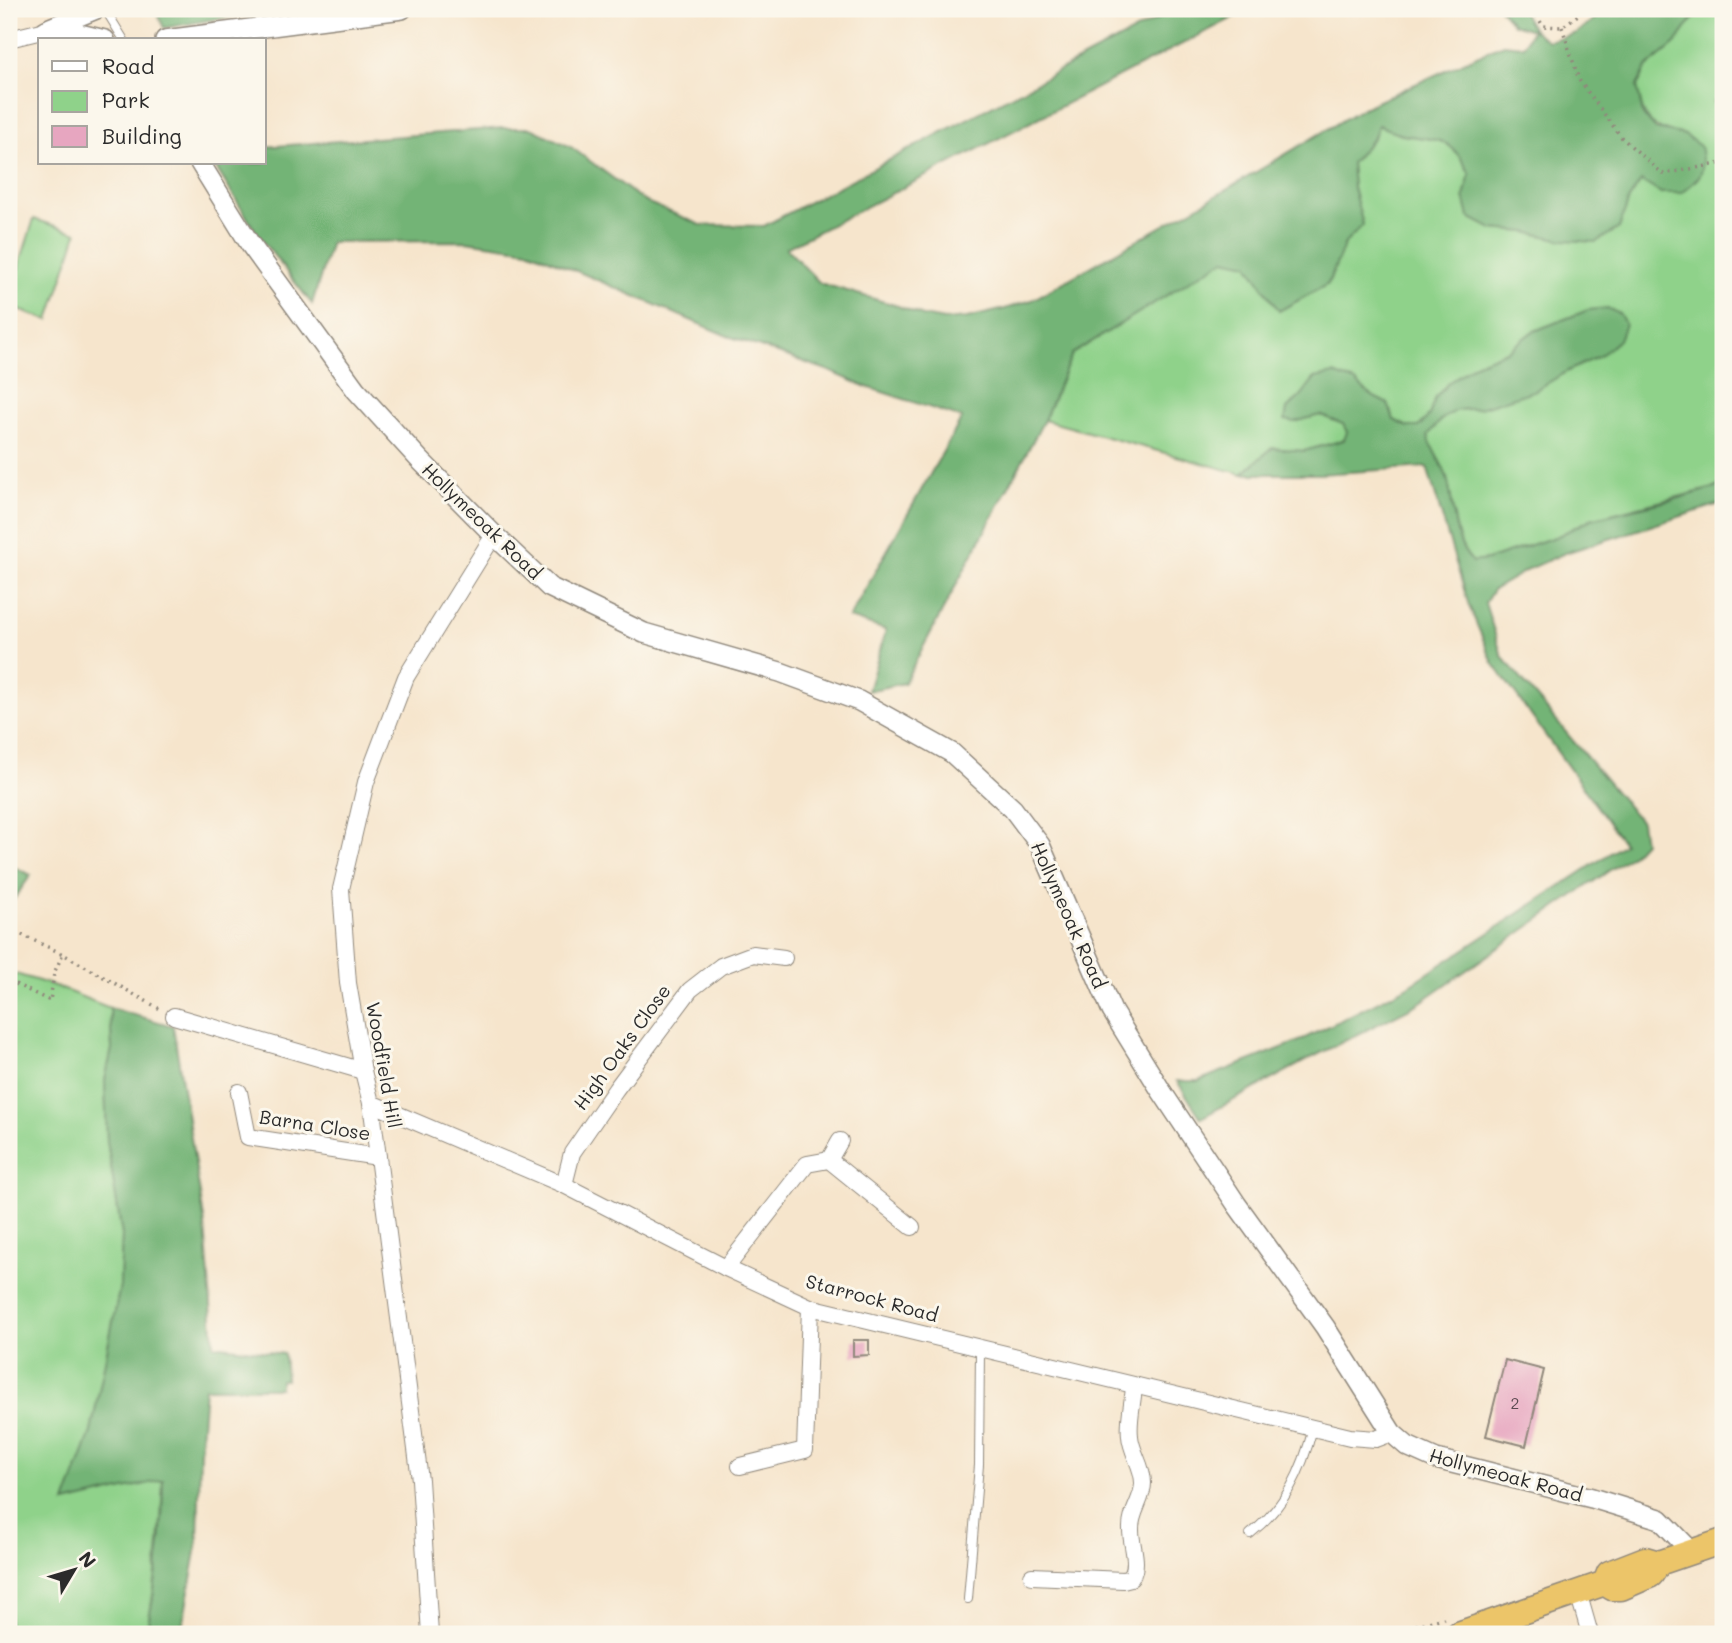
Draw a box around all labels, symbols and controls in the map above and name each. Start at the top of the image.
legend [38,38,266,164]
text: Road [102,52,154,79]
text: Park [102,86,150,113]
text: Building [102,122,182,149]
street label: Hollymeoak Road [417,457,548,584]
street label: Hollymeoak Road [1026,838,1113,992]
street label: High Oaks Close [567,979,676,1115]
street label: Woodfield Hill [361,1000,408,1130]
street label: Barna Close [258,1103,372,1146]
street label: Starrock Road [803,1268,941,1327]
house number: 2 [1511,1392,1519,1413]
street label: Hollymeoak Road [1427,1442,1586,1507]
north arrow [38,1534,108,1604]
text: N [74,1546,102,1573]

